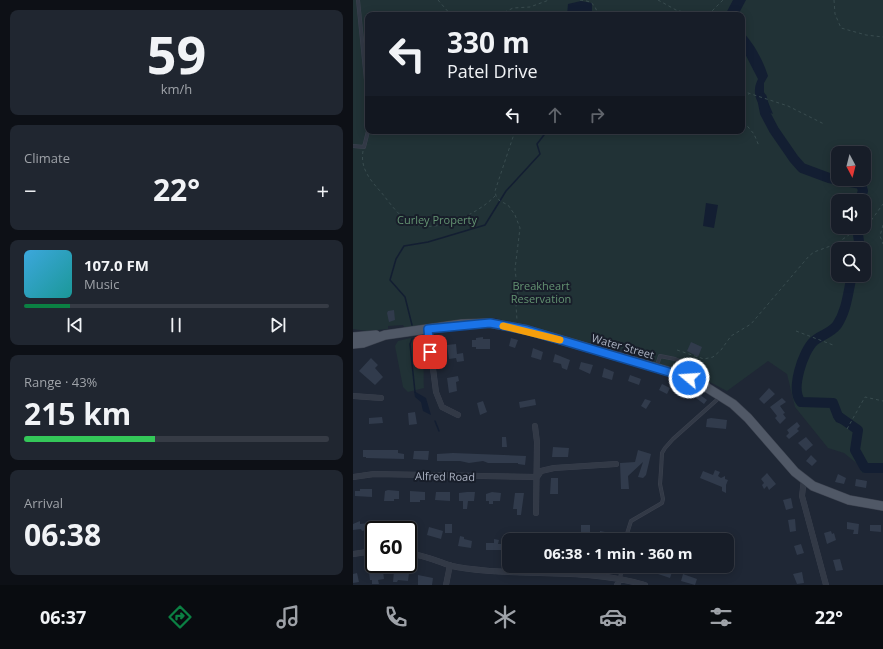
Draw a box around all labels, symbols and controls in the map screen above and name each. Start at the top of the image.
text: 59 [147,18,206,89]
text: 330 m [447,23,530,61]
icon: left [381,28,433,80]
text: Patel Drive [447,59,538,83]
text: km/h [161,80,192,98]
icon: left [502,104,524,126]
icon: ahead [544,104,566,126]
icon: right [586,104,608,126]
north arrow [831,146,871,186]
map controls [831,146,871,282]
text: Climate [24,149,70,167]
text: 22° [153,169,200,210]
text: − [24,175,37,205]
text: + [316,175,329,205]
button: sound [831,194,871,234]
park label: Curley Property [397,212,478,227]
button: search [831,242,871,282]
text: 107.0 FM [84,255,149,275]
text: Music [84,275,119,293]
park label: Breakheart Reservation [511,278,571,306]
icon: previous [64,314,86,336]
icon: pause [165,314,187,336]
icon: next [267,314,289,336]
street label: Water Street [590,330,656,362]
pin [413,335,447,369]
icon: arrive [419,341,441,363]
position arrow [668,357,710,399]
text: Range · 43% [24,373,97,391]
text: 215 km [24,393,131,434]
street label: Alfred Road [415,468,475,484]
text: Arrival [24,494,63,512]
text: 06:38 [24,514,101,555]
speed limit sign: 60 [365,521,417,573]
text: 06:38 · 1 min · 360 m [544,543,692,563]
icon: directions [166,603,194,631]
icon: music [274,603,302,631]
icon: phone [382,603,410,631]
icon: climate [491,603,519,631]
icon: car [599,603,627,631]
icon: filters [707,603,735,631]
text: 06:37 [40,605,86,629]
text: 22° [815,605,843,629]

